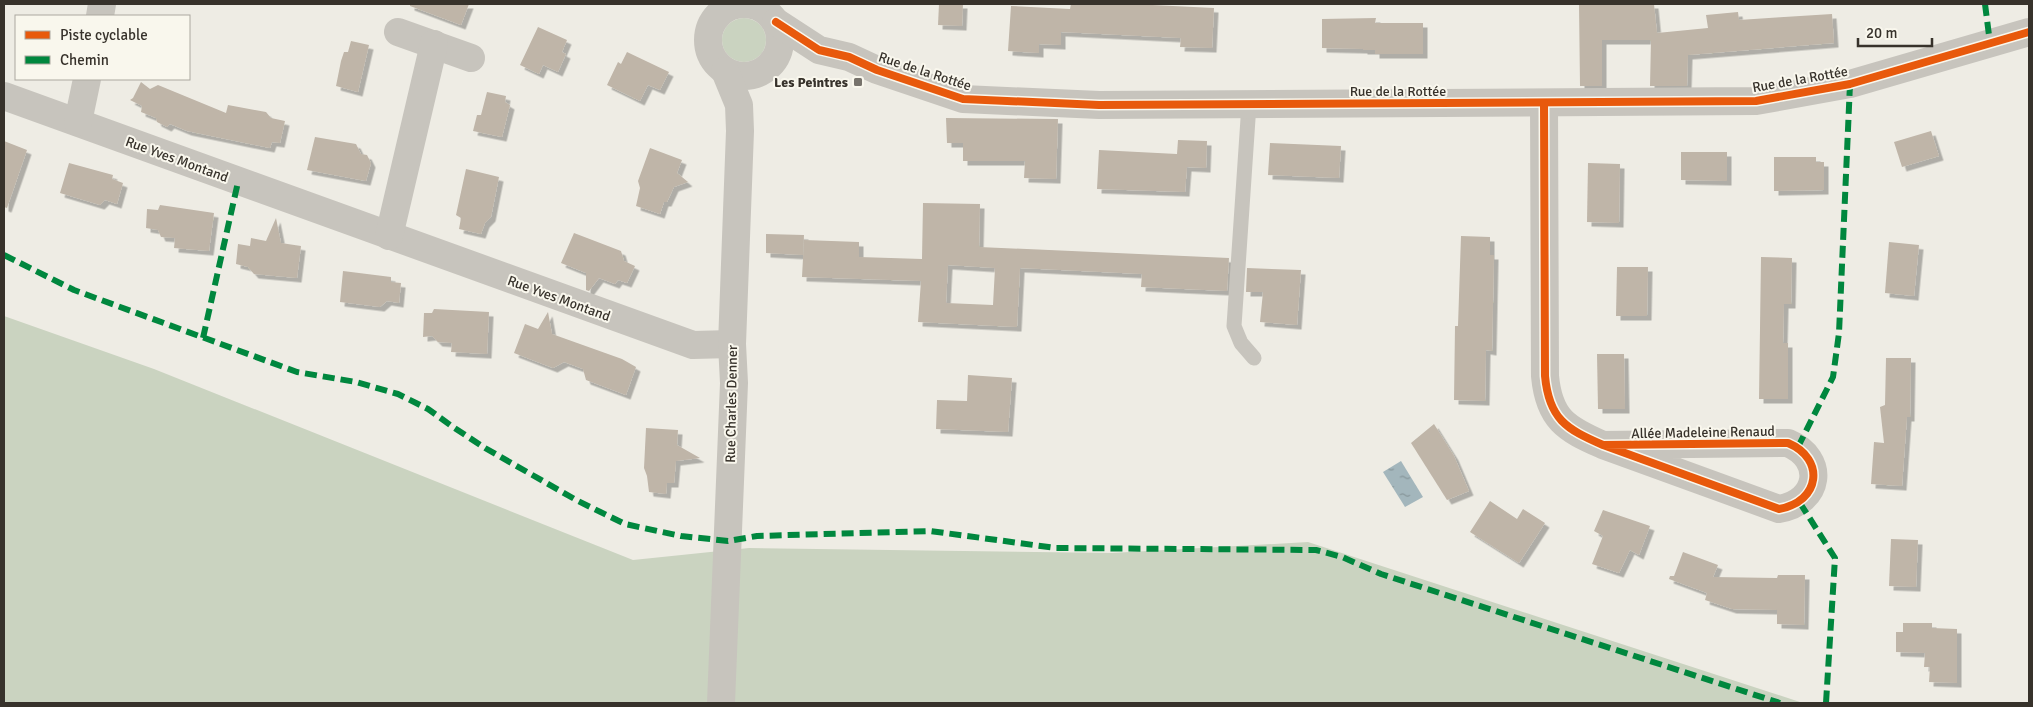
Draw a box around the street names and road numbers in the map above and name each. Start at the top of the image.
street label: Rue de la Rottée [876,48,973,95]
street label: Rue de la Rottée [1751,63,1849,96]
street label: Rue de la Rottée [1350,83,1446,100]
street label: Rue Yves Montand [123,133,231,186]
street label: Rue Yves Montand [505,272,613,325]
street label: Rue Charles Denner [722,344,741,463]
street label: Allée Madeleine Renaud [1631,423,1775,442]

